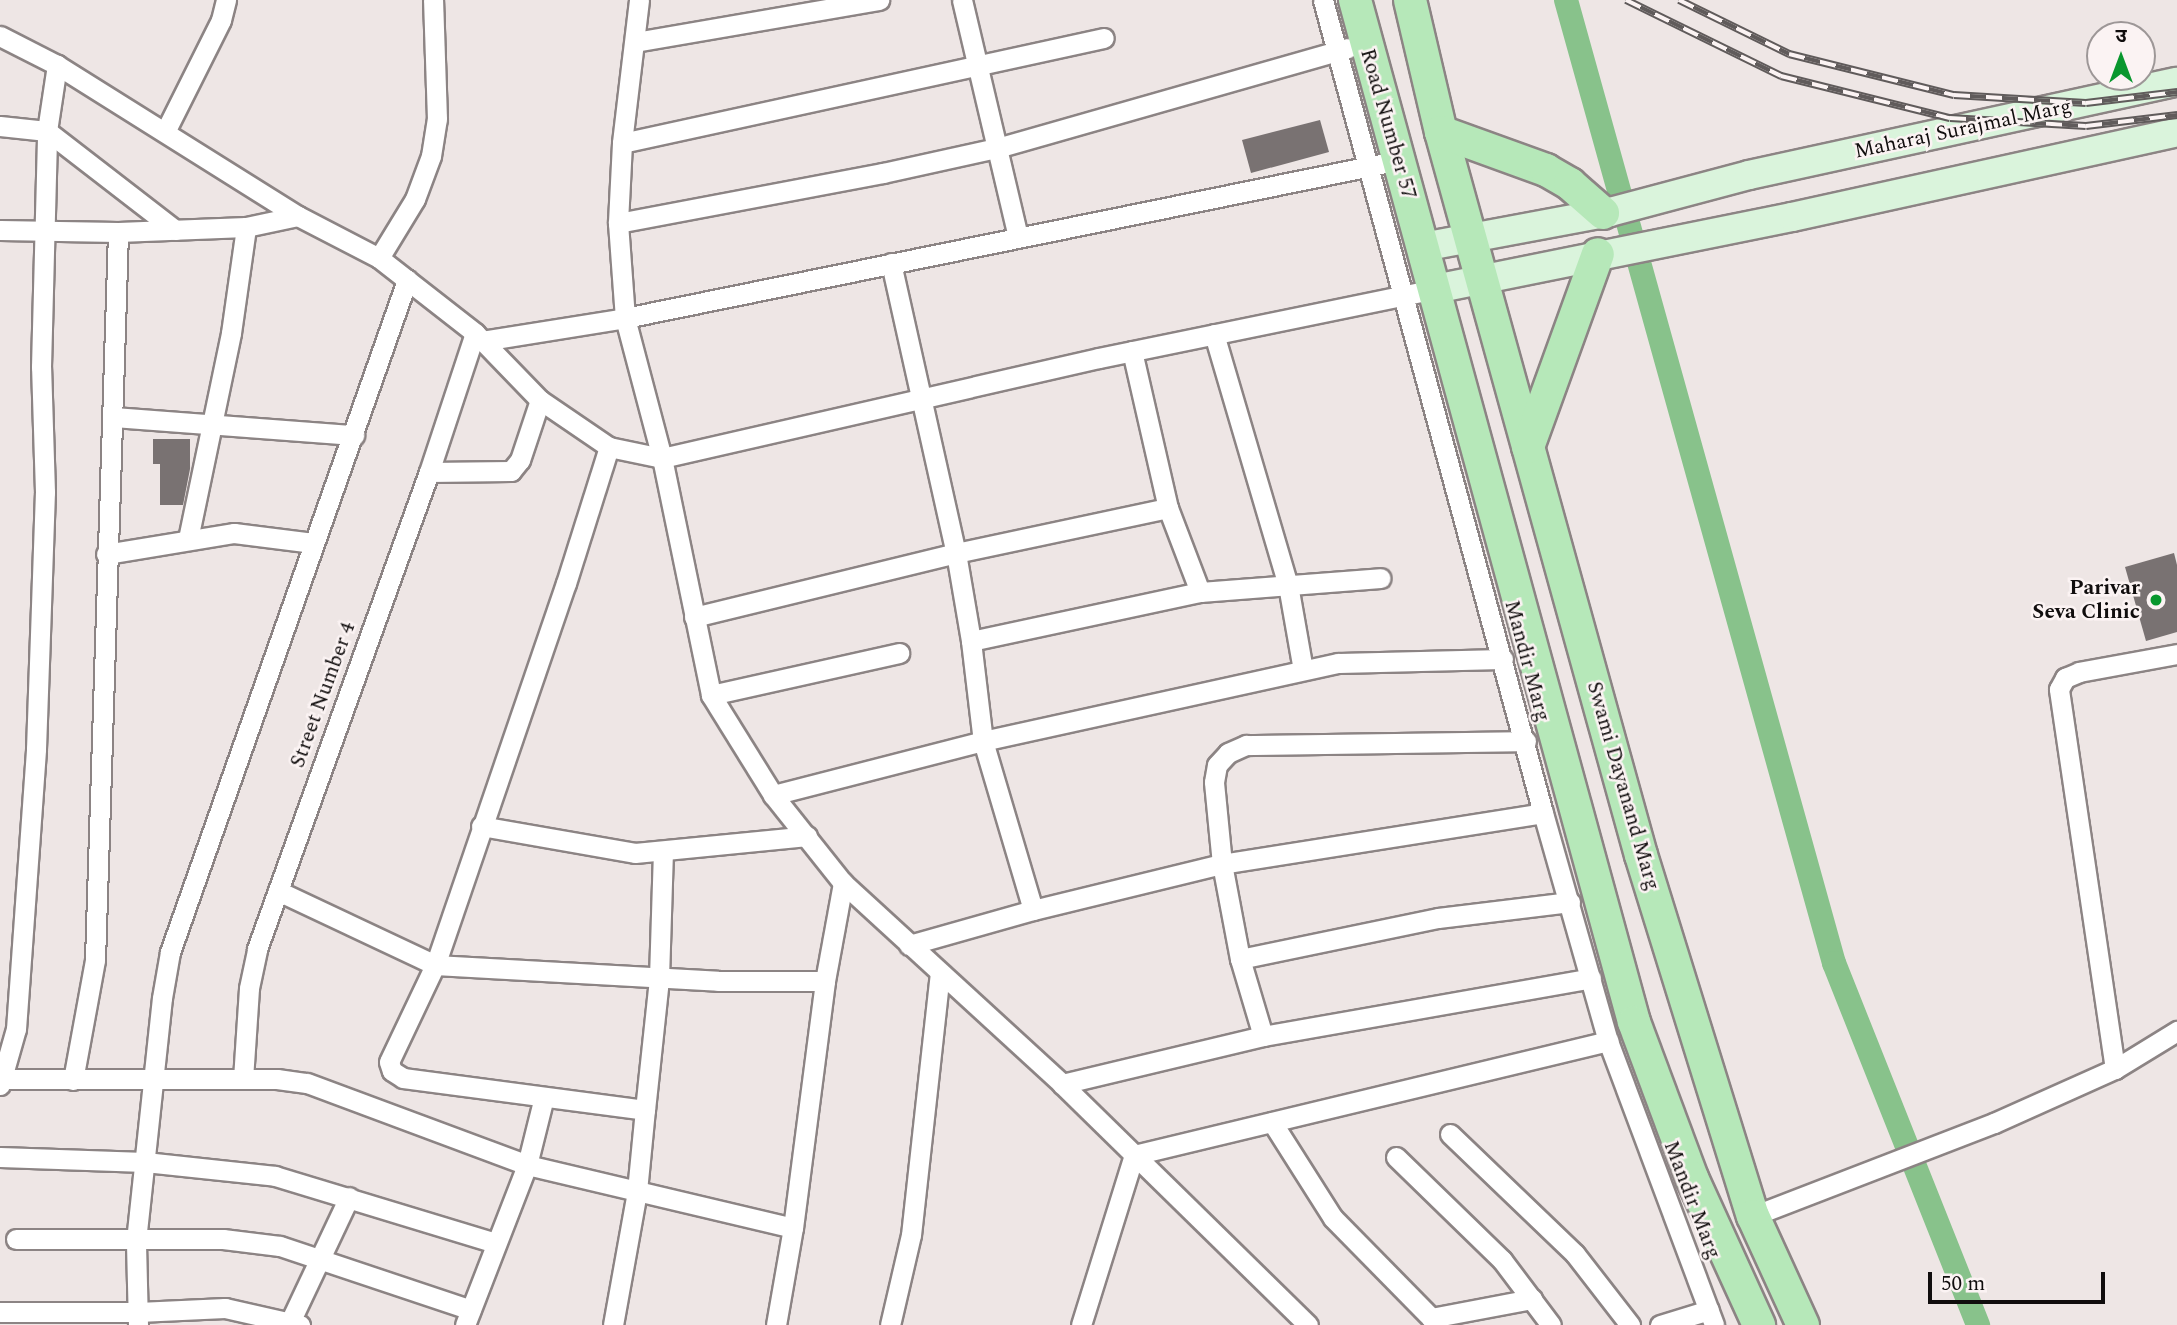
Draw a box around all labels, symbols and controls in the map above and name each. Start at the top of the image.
north arrow [2086,21,2156,91]
text: उ [2115,22,2127,51]
street label: Road Number 57 [1354,46,1422,202]
street label: Maharaj Surajmal Marg [1852,94,2074,164]
place label: Parivar Seva Clinic [2032,575,2140,625]
marker: Parivar Seva Clinic [2146,590,2166,610]
street label: Mandir Marg [1499,597,1555,725]
street label: Street Number 4 [285,619,361,771]
street label: Swami Dayanand Marg [1581,679,1665,893]
street label: Mandir Marg [1658,1137,1726,1263]
scale bar [1932,1258,2109,1302]
text: 50 m [1941,1268,1985,1300]

